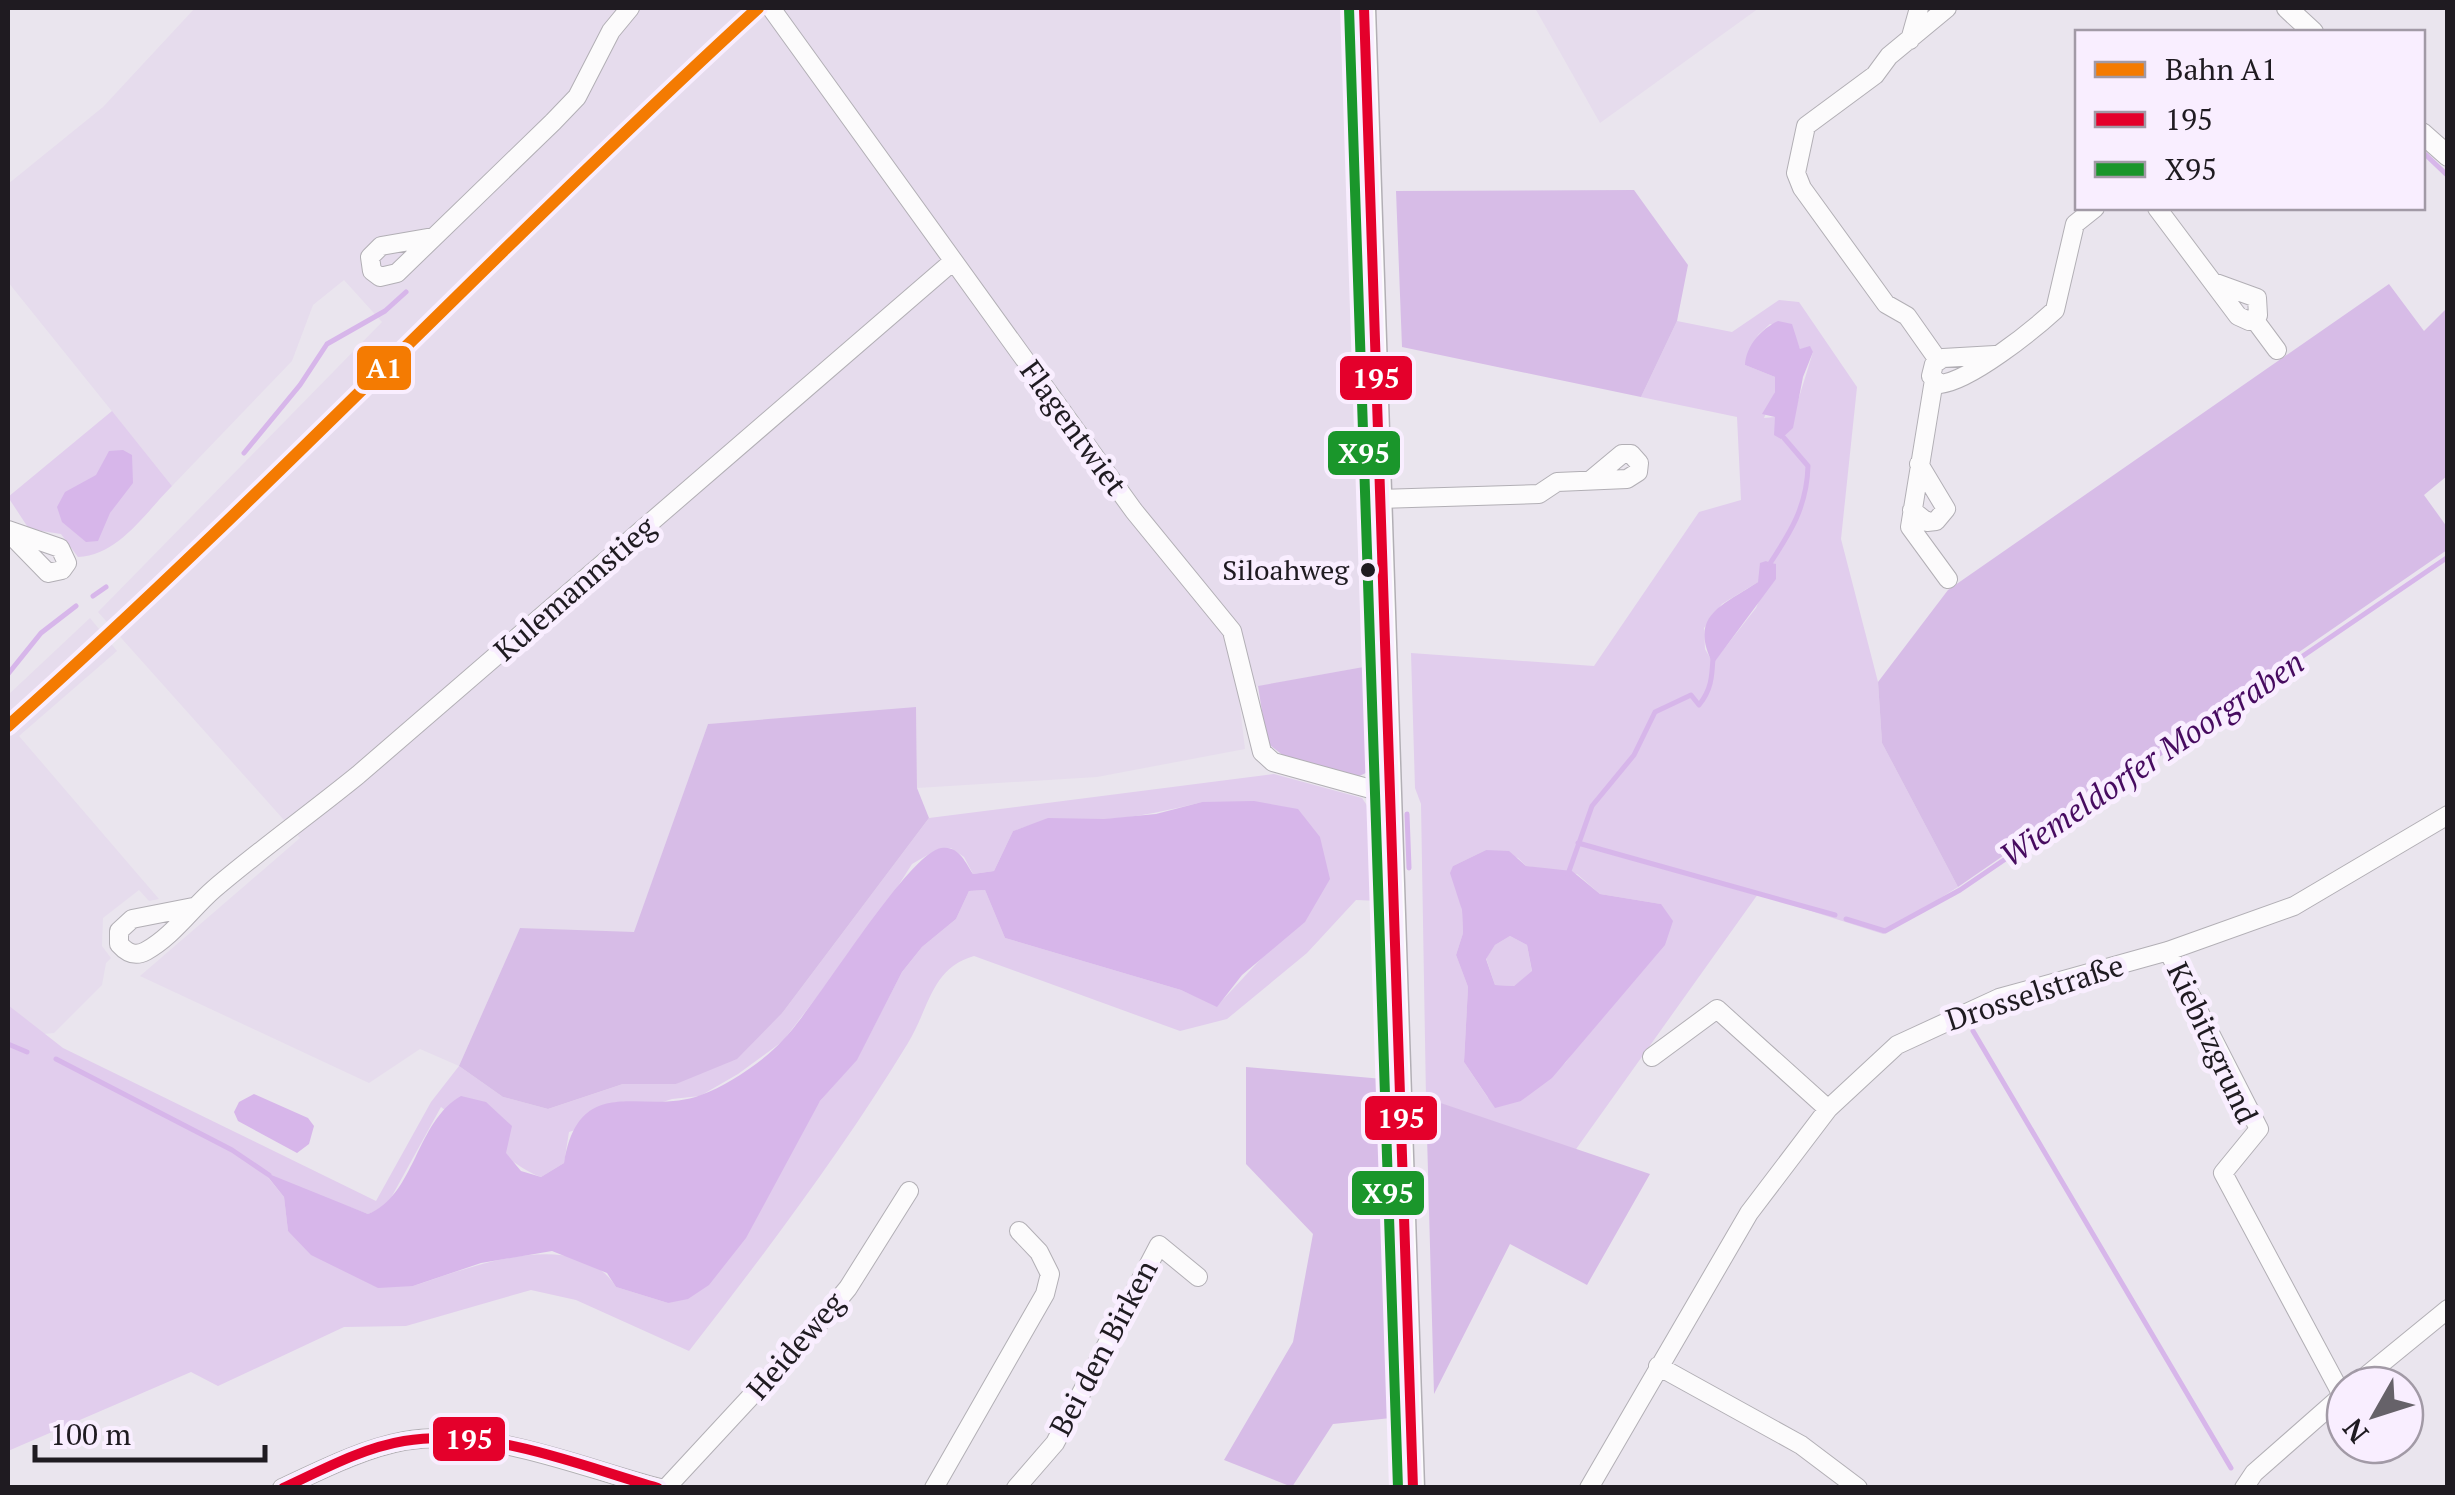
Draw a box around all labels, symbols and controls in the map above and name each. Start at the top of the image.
legend [2075,30,2425,210]
text: Bahn A1 [2165,49,2277,89]
text: 195 [2165,99,2213,139]
text: X95 [2165,149,2217,189]
line badge: A1 [355,344,413,392]
text: A1 [366,349,402,386]
street label: Flagentwiet [1011,352,1136,503]
line badge: 195 [1338,354,1414,402]
text: 195 [1352,359,1400,396]
line badge: X95 [1326,429,1402,477]
text: X95 [1338,434,1390,471]
street label: Kulemannstieg [485,506,664,669]
place label: Siloahweg [1222,551,1350,588]
marker: Siloahweg [1358,560,1378,580]
water label: Wiemeldorfer Moorgraben [1991,641,2312,876]
street label: Drosselstraße [1941,945,2129,1040]
street label: Kiebitzgrund [2158,956,2268,1130]
line badge: 195 [1363,1094,1439,1142]
text: 195 [1377,1099,1425,1136]
line badge: X95 [1350,1169,1426,1217]
text: X95 [1362,1174,1414,1211]
street label: Bei den Birken [1040,1252,1166,1442]
street label: Heideweg [737,1282,854,1408]
north arrow [2325,1365,2425,1465]
scale bar [35,1400,265,1462]
text: N [2334,1411,2376,1451]
text: 100 m [50,1414,131,1454]
line badge: 195 [431,1415,507,1463]
text: 195 [445,1420,493,1457]

